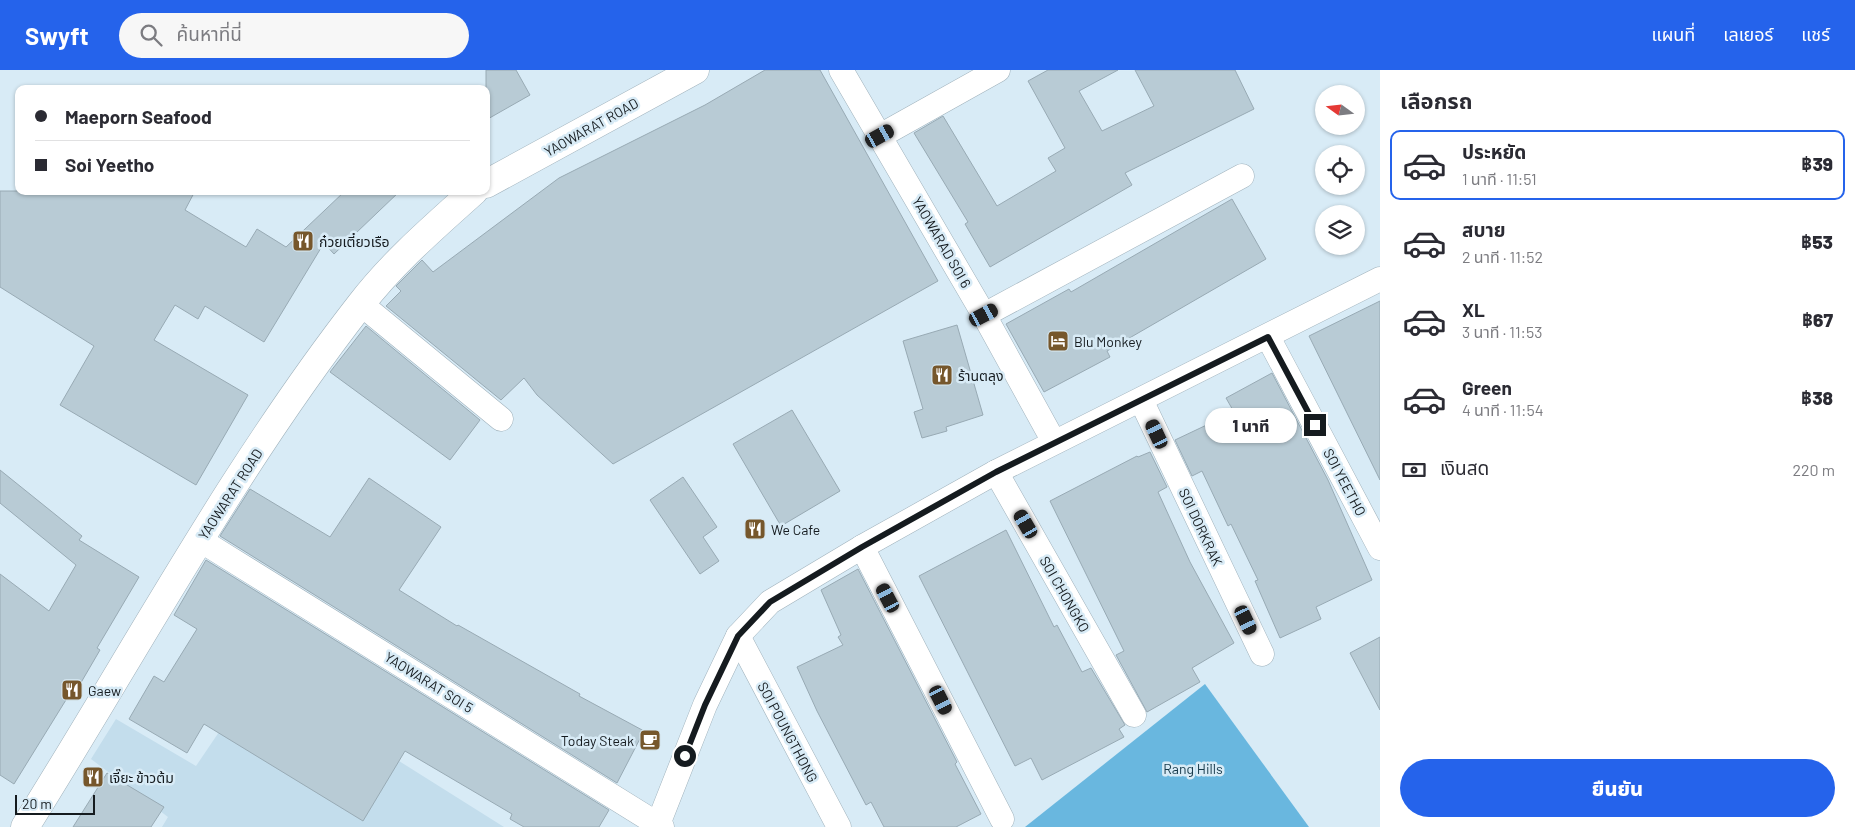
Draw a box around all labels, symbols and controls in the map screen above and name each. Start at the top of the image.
search box [119,13,469,58]
text: Swyft [25,21,89,50]
icon: search [137,21,165,49]
text: ค้นหาที่นี่ [177,22,242,45]
text: แผนที่ [1651,23,1695,45]
text: เลเยอร์ [1723,23,1773,45]
text: แชร์ [1801,23,1830,45]
north arrow [1315,85,1365,135]
map controls [1315,85,1365,255]
text: เลือกรถ [1400,87,1473,113]
street label: YAOWARAT ROAD [541,94,641,160]
text: Maeporn Seafood [65,105,212,128]
car [863,122,896,150]
text: ประหยัด [1462,140,1526,163]
icon: car [1402,143,1447,188]
button: locate [1315,145,1365,195]
text: ฿39 [1801,152,1833,175]
text: Soi Yeetho [65,153,154,176]
text: 1 นาที · 11:51 [1462,169,1537,188]
street label: YAOWARAD SOI 6 [909,193,975,291]
button: layers [1315,205,1365,255]
text: สบาย [1462,218,1506,241]
icon: car [1402,221,1447,266]
restaurant icon: ก๋วยเตี๋ยวเรือ [291,229,315,253]
text: ฿53 [1801,230,1833,253]
place label: ก๋วยเตี๋ยวเรือ [319,232,390,250]
text: 2 นาที · 11:52 [1462,247,1543,266]
text: XL [1462,298,1485,321]
icon: car [1402,299,1447,344]
car [967,301,1000,329]
text: ฿67 [1802,308,1833,331]
text: 3 นาที · 11:53 [1462,322,1542,341]
hotel icon: Blu Monkey [1046,329,1070,353]
place label: Blu Monkey [1074,333,1143,350]
restaurant icon: ร้านตลุง [930,363,954,387]
place label: ร้านตลุง [958,367,1004,385]
text: Green [1462,376,1512,399]
icon: car [1402,377,1447,422]
text: ฿38 [1801,386,1833,409]
text: 4 นาที · 11:54 [1462,400,1544,419]
callout: 1 นาที [1205,408,1298,442]
route end [1304,414,1326,436]
text: 1 นาที [1233,416,1269,435]
car [1143,417,1170,451]
street label: YAOWARAT ROAD [194,445,266,543]
street label: SOI YEETHO [1320,445,1370,519]
icon: cash [1400,456,1428,484]
text: เงินสด [1440,456,1489,479]
text: 220 m [1792,460,1835,479]
street label: SOI DORKRAK [1176,485,1227,569]
car [1012,507,1039,541]
restaurant icon: We Cafe [743,517,767,541]
place label: We Cafe [771,521,820,538]
street label: SOI CHONGKO [1036,553,1094,635]
car [874,581,901,615]
car [1232,603,1259,637]
street label: YAOWARAT SOI 5 [382,648,476,716]
restaurant icon: Gaew [60,678,84,702]
street label: SOI POUNGTHONG [754,679,822,785]
place label: Gaew [88,682,121,699]
car [927,683,954,717]
cafe icon: Today Steak [638,728,662,752]
place label: Today Steak [561,732,634,749]
route start [674,745,696,767]
button: ยืนยัน [1400,759,1835,817]
park label: Rang Hills [1163,760,1223,777]
restaurant icon: เจี๊ยะ ข้าวต้ม [81,765,105,789]
place label: เจี๊ยะ ข้าวต้ม [109,768,174,786]
scale bar [15,792,95,815]
text: 20 m [22,795,52,812]

